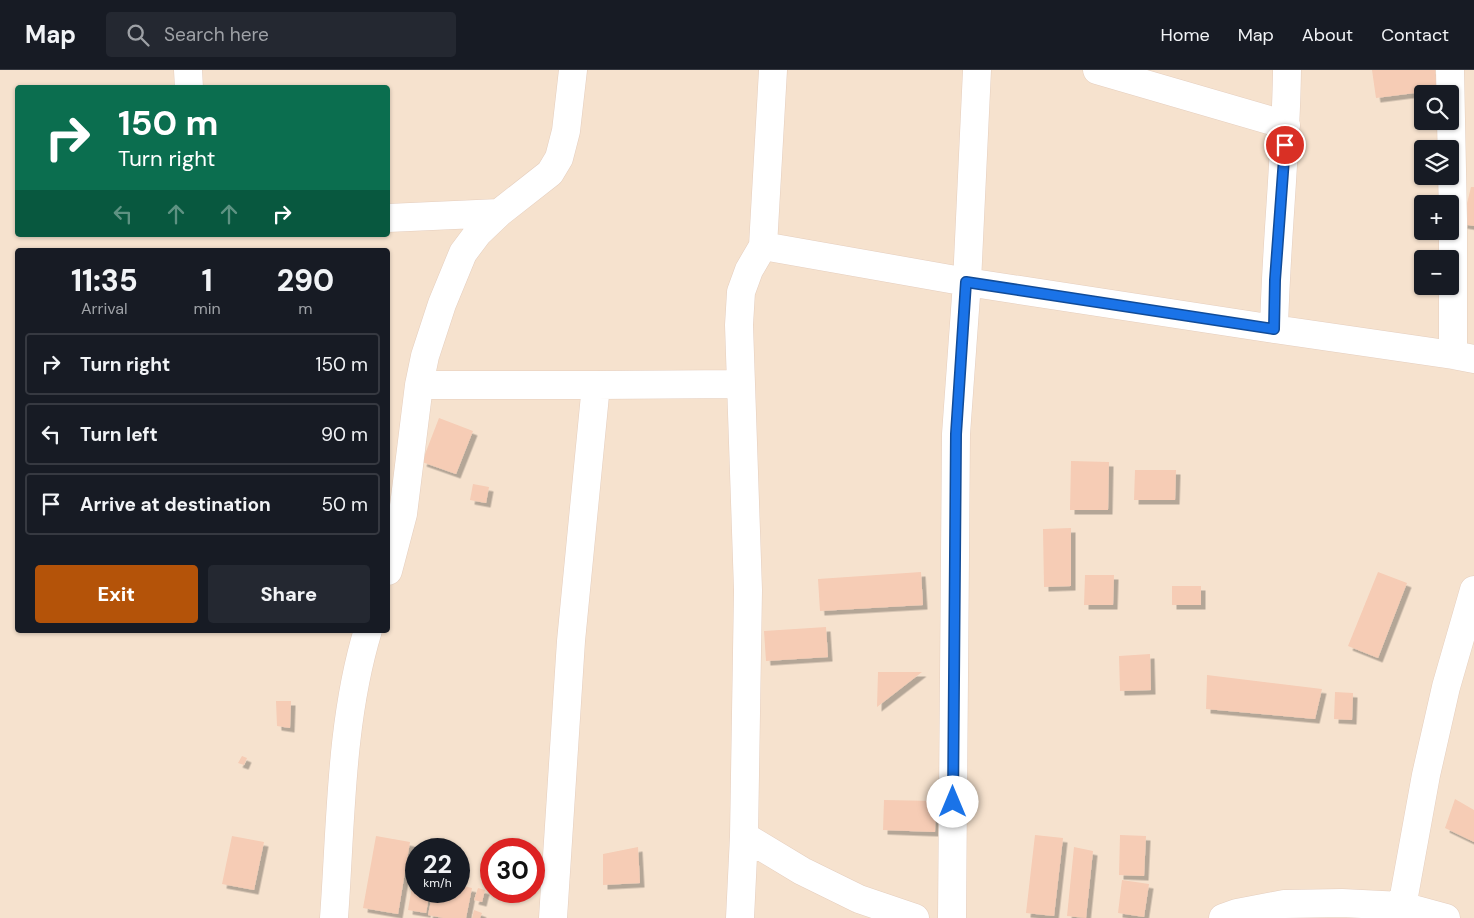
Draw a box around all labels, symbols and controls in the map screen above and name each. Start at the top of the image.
search box [106,12,456,57]
text: Map [25,19,76,50]
icon: search [124,21,152,49]
text: Search here [164,22,269,47]
text: Home [1160,23,1210,47]
text: Map [1238,23,1274,47]
text: About [1302,23,1353,47]
text: Contact [1381,23,1449,47]
map controls [1414,85,1459,295]
button: search [1414,85,1459,130]
text: 150 m [118,100,218,146]
icon: right [35,105,100,170]
pin [1264,124,1306,166]
icon: arrive [1271,131,1299,159]
button: layers [1414,140,1459,185]
text: Turn right [118,144,215,173]
button: + [1414,195,1459,240]
icon: left [109,200,137,228]
icon: ahead [162,200,190,228]
icon: ahead [215,200,243,228]
icon: right [268,200,296,228]
button: − [1414,250,1459,295]
text: 11:35 [71,261,138,300]
text: 1 [202,261,213,300]
text: 290 [277,261,334,300]
text: Arrival [81,298,128,319]
text: min [194,298,221,319]
text: m [298,298,313,319]
icon: right [37,350,65,378]
text: Turn right [80,352,170,377]
text: 150 m [316,352,368,377]
icon: left [37,420,65,448]
text: Turn left [80,422,158,447]
text: 90 m [321,422,368,447]
icon: arrive [37,490,65,518]
text: Arrive at destination [80,492,271,517]
text: 50 m [321,492,368,517]
button: Exit [35,565,198,623]
button: Share [208,565,370,623]
position arrow [926,775,978,827]
speed limit sign: 30 [480,838,545,903]
text: 22 [423,848,452,881]
text: km/h [423,875,452,891]

